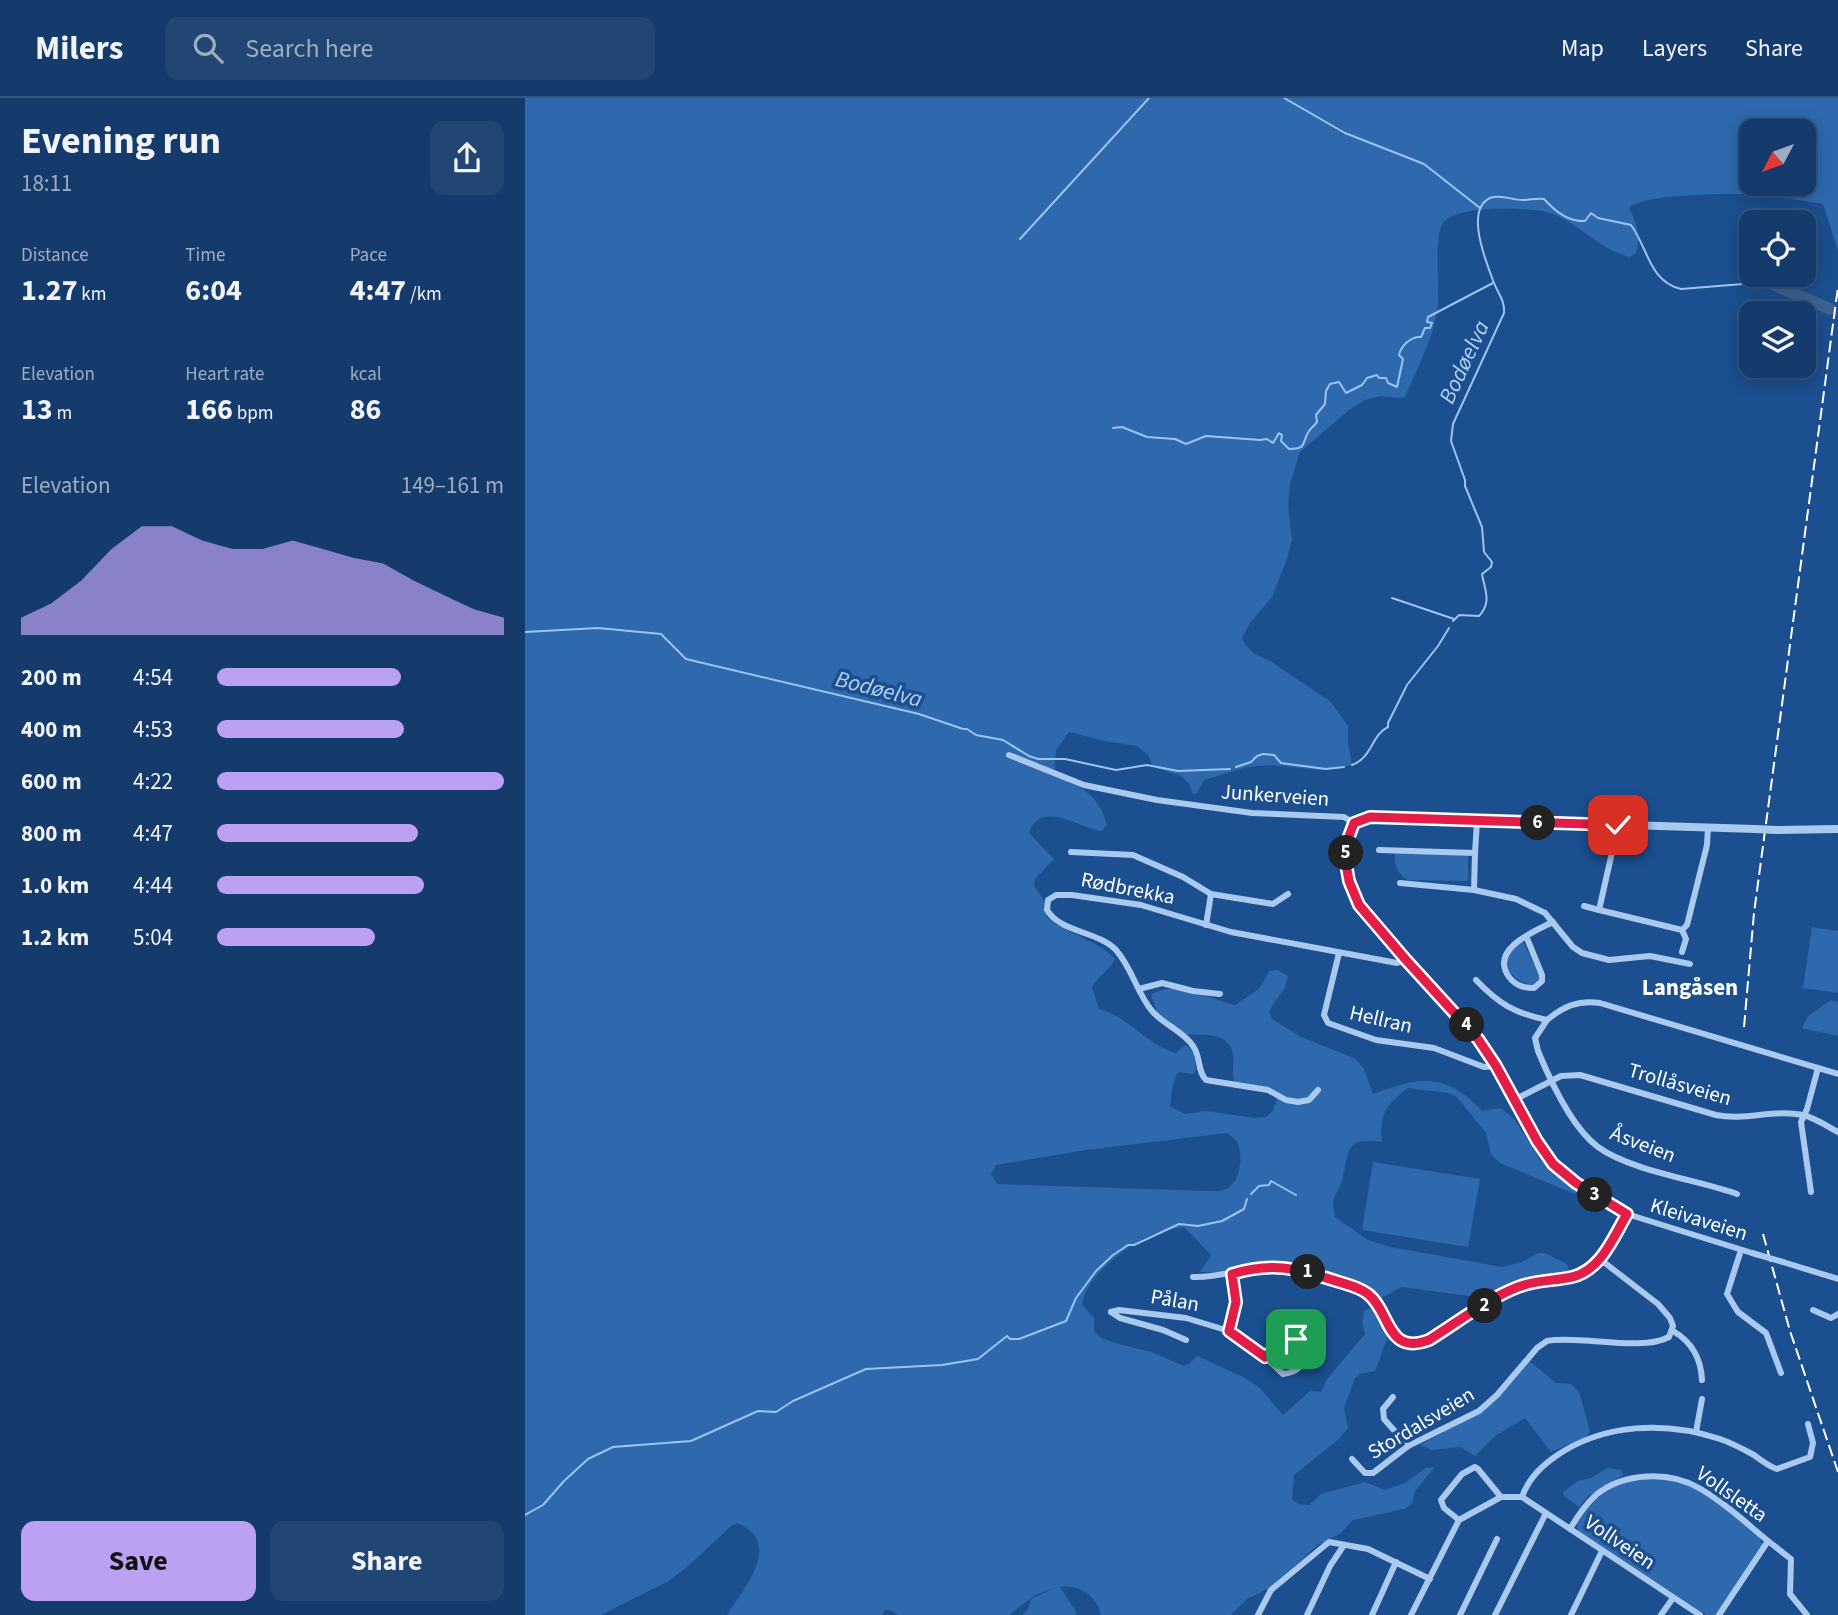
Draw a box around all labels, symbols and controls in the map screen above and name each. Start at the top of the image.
search box [165,17,655,80]
text: Milers [35,25,123,72]
icon: search [189,29,227,67]
text: Search here [245,30,373,67]
text: Map [1561,31,1604,66]
text: Layers [1642,31,1707,66]
text: Share [1745,31,1803,66]
text: Evening run [21,114,221,168]
north arrow [1739,119,1817,196]
map controls [1739,119,1816,378]
button: share [430,121,504,195]
text: 18:11 [21,167,72,200]
button: locate [1739,210,1816,287]
text: Distance [21,242,89,269]
text: Time [185,242,225,269]
text: Pace [350,242,387,269]
text: 1.27 [21,269,78,312]
text: 6:04 [185,269,242,312]
text: 4:47 [350,269,406,312]
text: km [78,281,107,308]
text: /km [406,281,442,308]
button: layers [1739,301,1816,378]
water label: Bodøelva [1430,315,1498,409]
text: Elevation [21,361,95,388]
text: Heart rate [185,361,264,388]
text: kcal [350,361,382,388]
text: 13 [21,388,53,431]
text: 166 [185,388,233,431]
text: 86 [350,388,381,431]
text: m [53,400,72,427]
text: bpm [233,400,273,427]
text: Elevation [21,469,111,502]
text: 149–161 m [401,469,504,502]
text: 200 m [21,661,82,694]
text: 4:54 [133,661,173,694]
water label: Bodøelva [832,662,926,716]
text: 400 m [21,713,82,746]
text: 4:53 [133,713,173,746]
text: 600 m [21,765,82,798]
text: 4:22 [133,765,173,798]
street label: Junkerveien [1220,776,1330,814]
pin [1588,795,1648,855]
pin: 6 [1521,806,1555,840]
icon: check [1599,806,1637,844]
text: 6 [1532,809,1543,836]
text: 800 m [21,817,82,850]
text: 4:47 [133,817,173,850]
pin: 5 [1329,836,1363,870]
text: 5 [1340,839,1351,866]
street label: Rødbrekka [1078,864,1178,912]
text: 1.0 km [21,869,89,902]
text: 4:44 [133,869,173,902]
text: 1.2 km [21,921,89,954]
text: 5:04 [133,921,173,954]
district label: Langåsen [1642,971,1738,1004]
street label: Hellran [1347,997,1415,1041]
pin: 4 [1450,1007,1485,1042]
text: 4 [1461,1011,1472,1038]
street label: Trollåsveien [1625,1055,1735,1113]
street label: Åsveien [1606,1118,1680,1170]
pin: 3 [1577,1178,1613,1212]
text: 3 [1589,1181,1600,1208]
street label: Kleivaveien [1647,1190,1751,1248]
pin: 1 [1291,1254,1325,1290]
text: 1 [1302,1258,1313,1285]
street label: Pålan [1148,1281,1202,1319]
pin: 2 [1467,1288,1503,1324]
text: 2 [1479,1292,1490,1319]
pin [1266,1309,1326,1369]
icon: arrive [1277,1320,1315,1358]
street label: Stordalsveien [1362,1379,1480,1467]
street label: Vollsletta [1690,1459,1774,1529]
street label: Vollveien [1579,1507,1661,1577]
button: Save [21,1521,256,1601]
button: Share [270,1521,504,1601]

